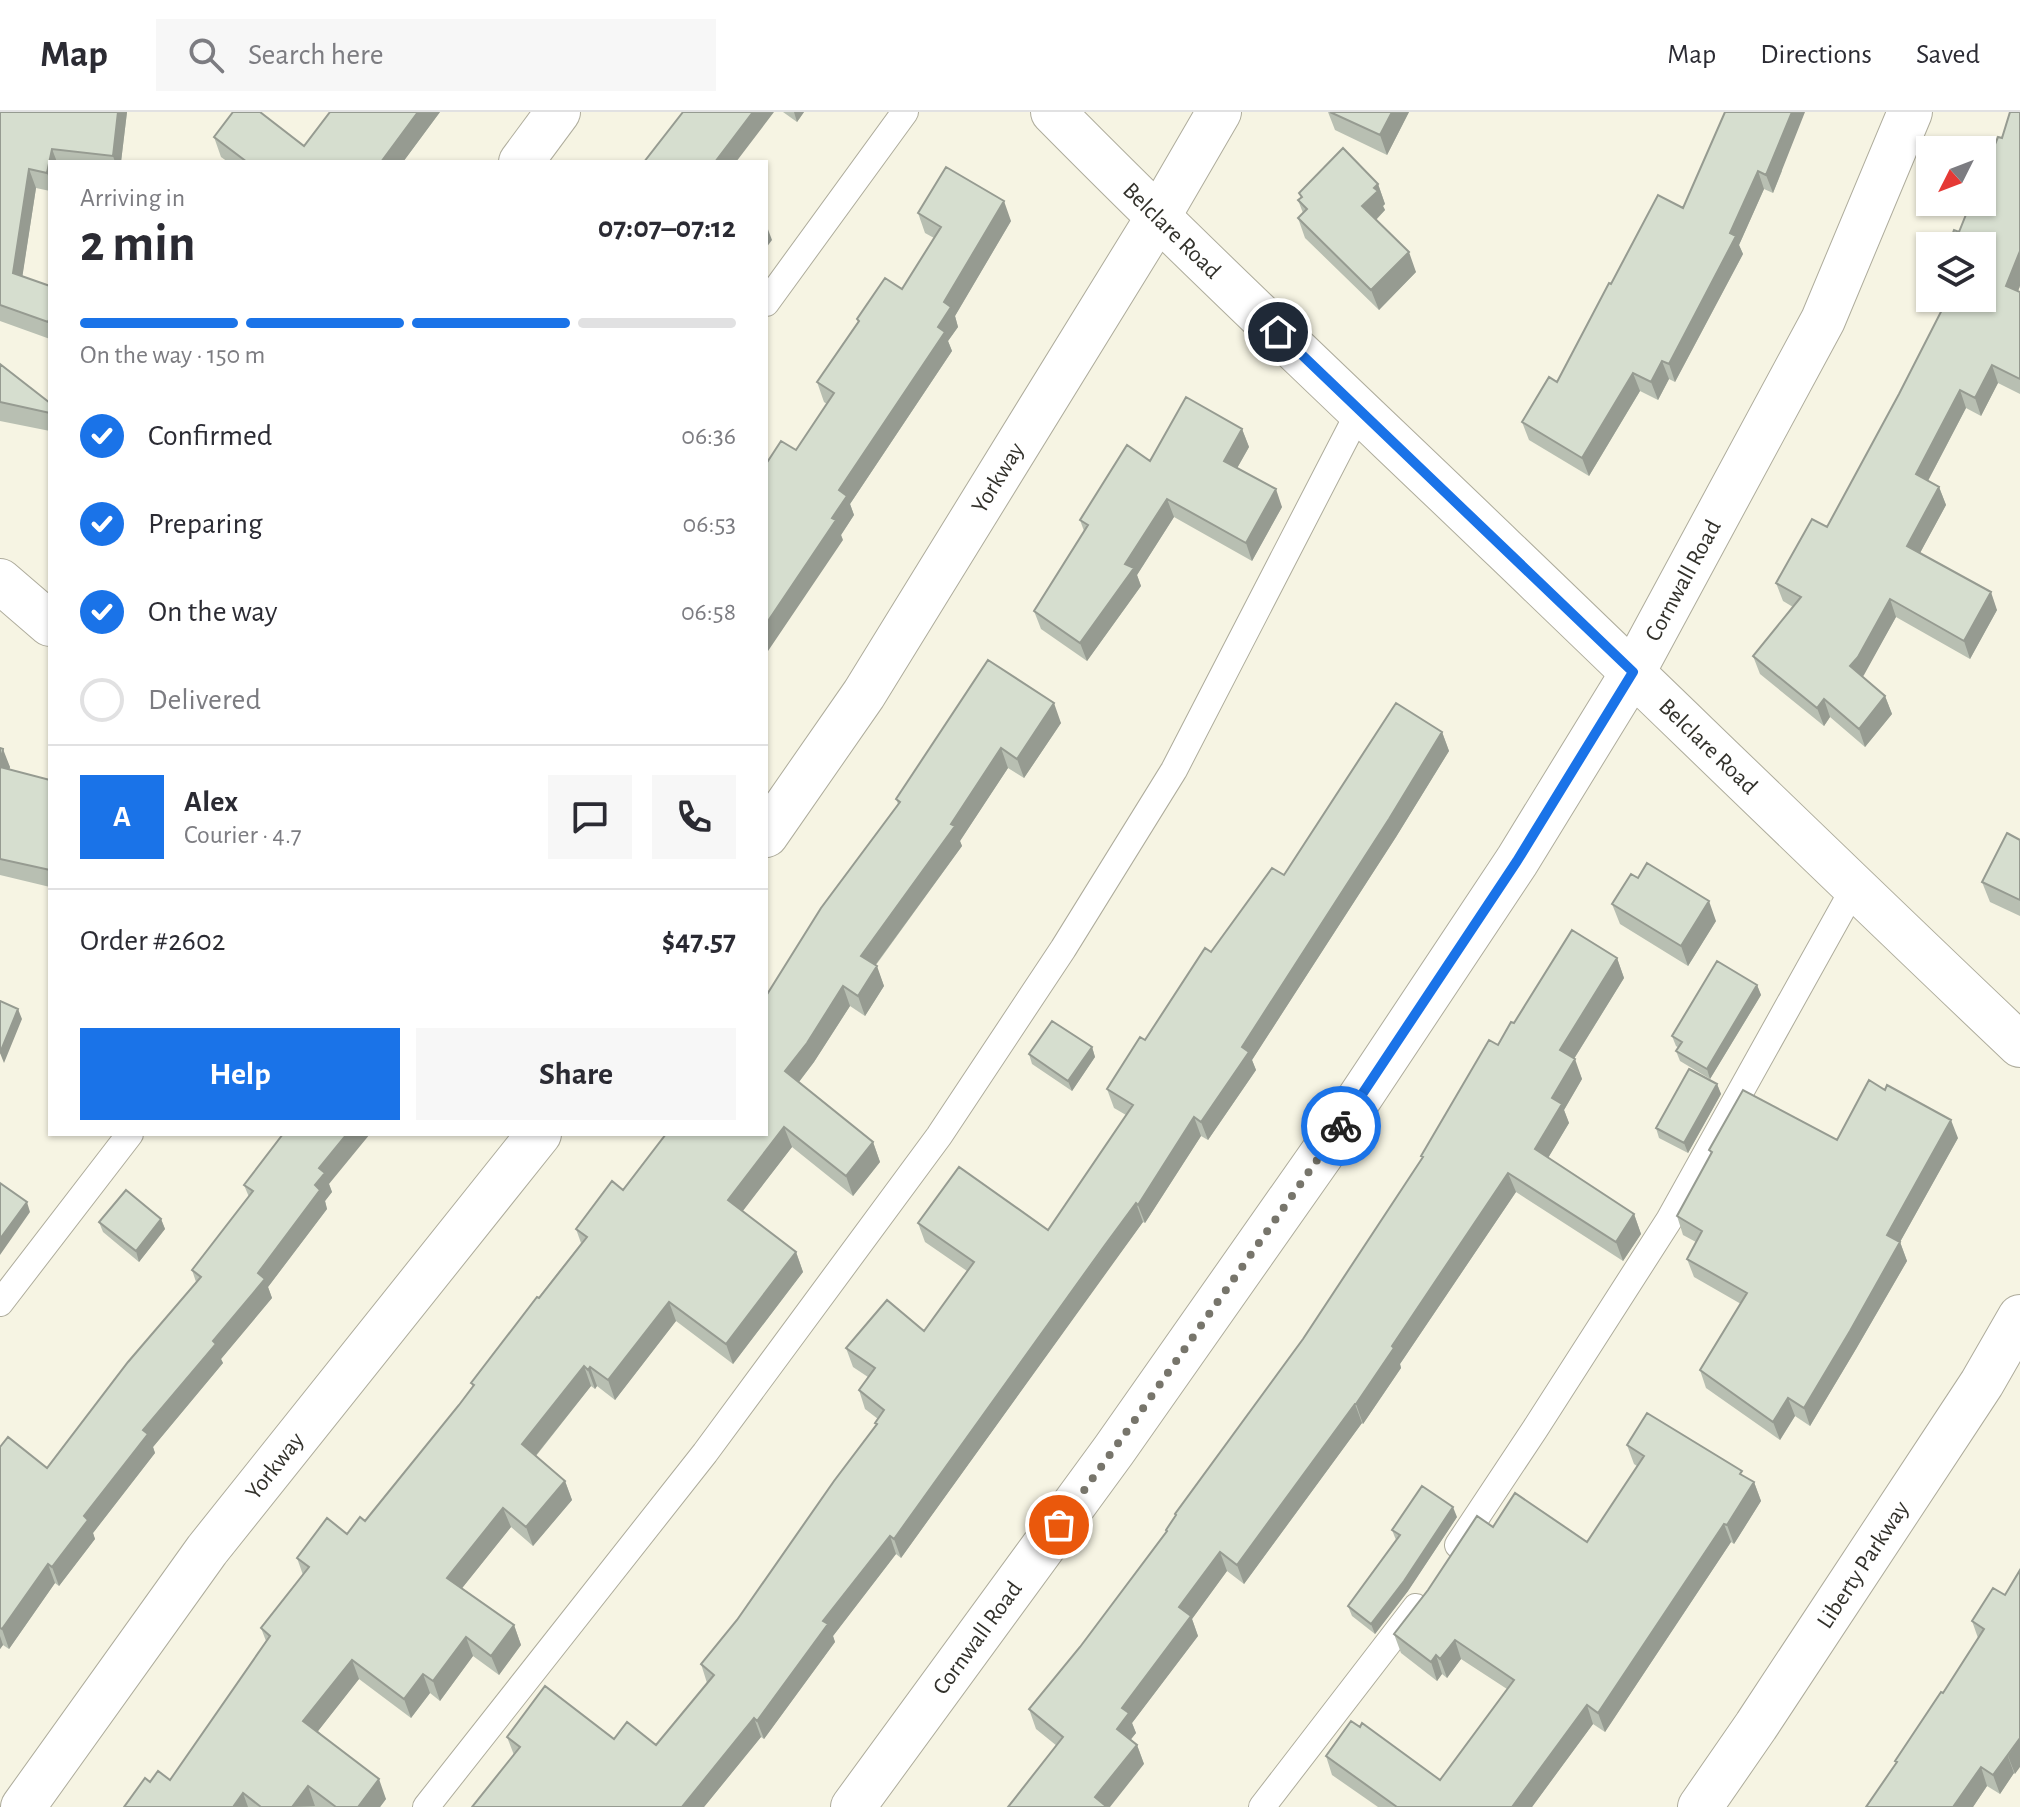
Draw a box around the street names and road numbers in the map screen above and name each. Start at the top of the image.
street label: Belclare Road [1118,178,1225,284]
street label: Yorkway [968,438,1029,518]
street label: Cornwall Road [1641,516,1726,645]
street label: Belclare Road [1654,694,1762,799]
street label: Yorkway [241,1428,309,1504]
street label: Liberty Parkway [1813,1497,1914,1633]
street label: Cornwall Road [929,1577,1027,1699]

